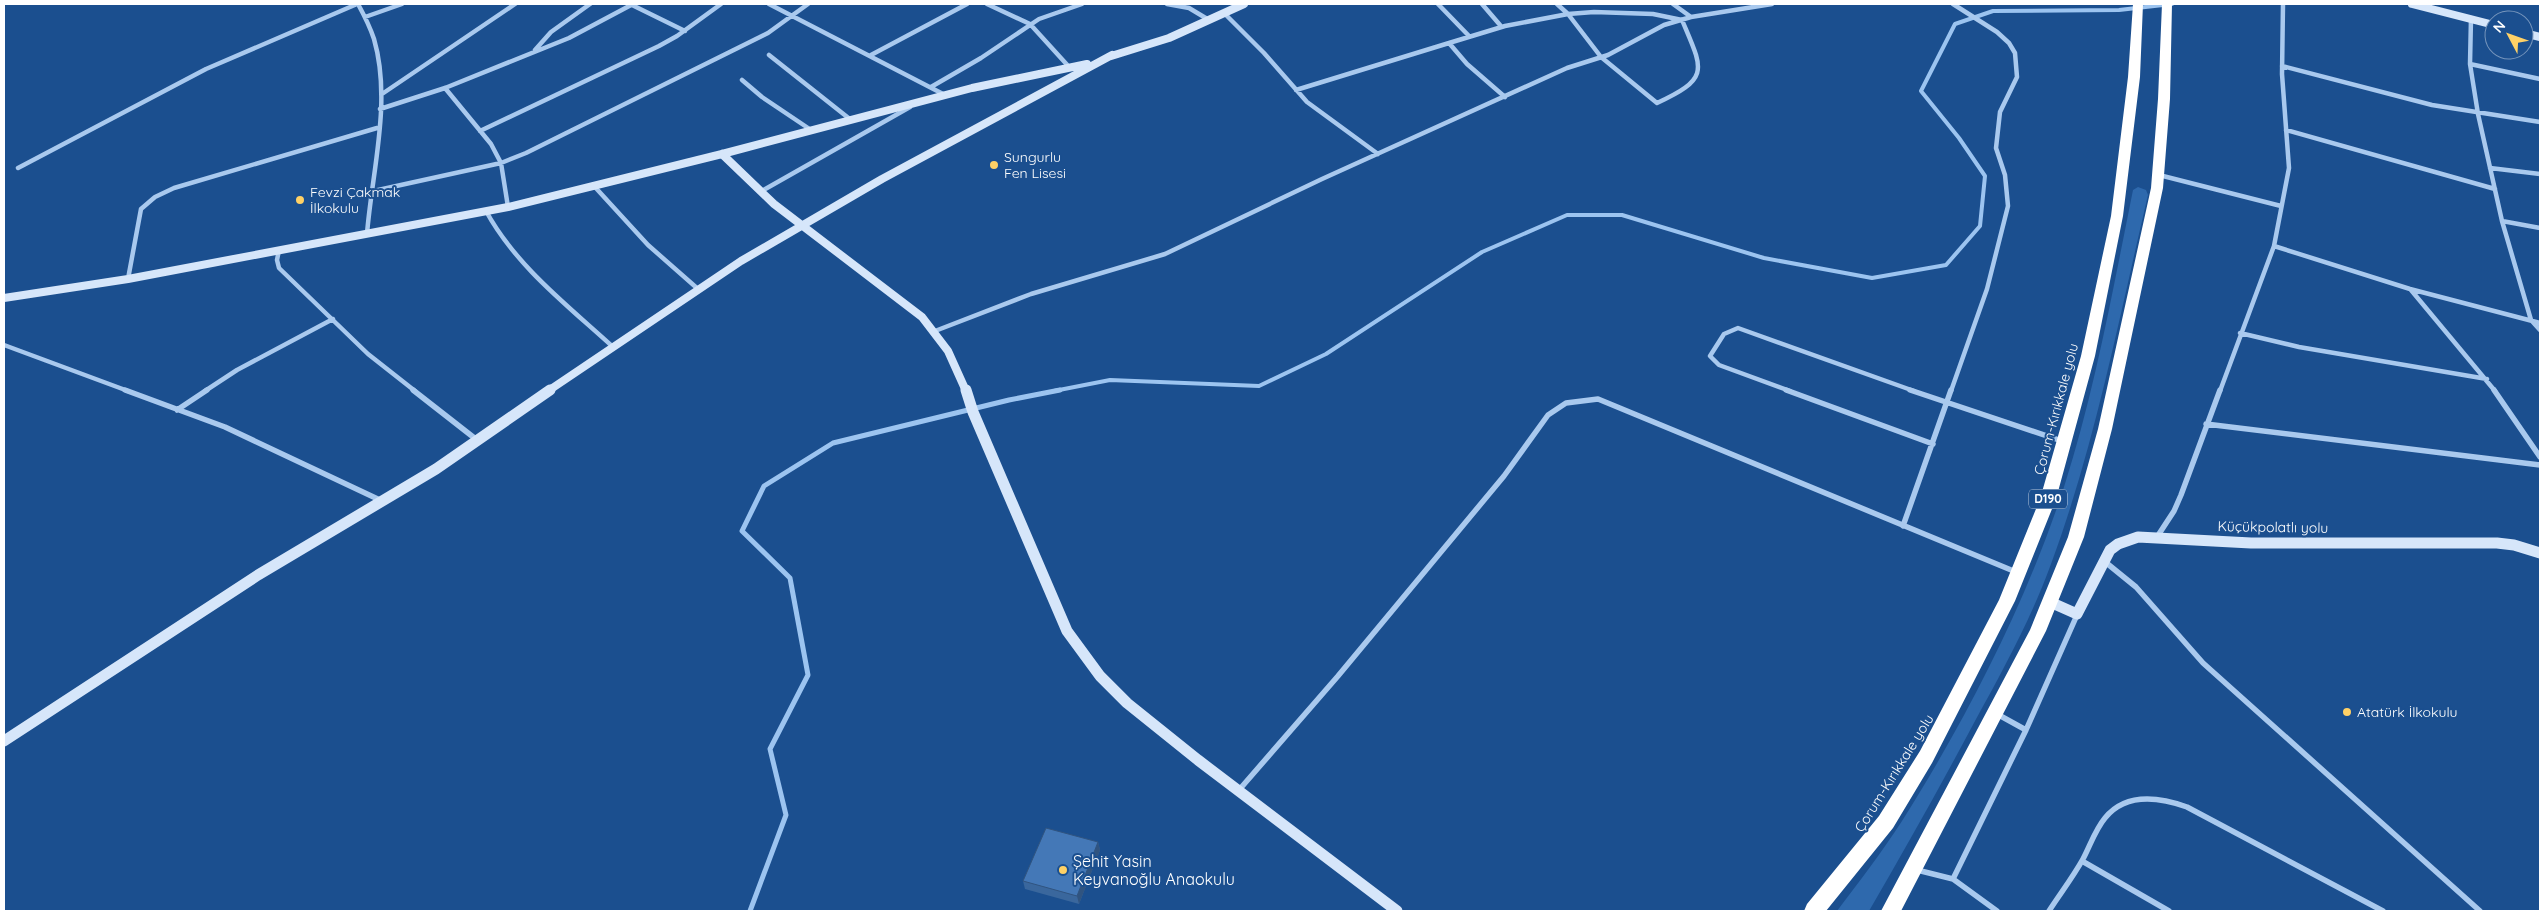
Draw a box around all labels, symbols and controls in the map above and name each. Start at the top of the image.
north arrow [2484,10,2534,60]
text: N [2489,17,2509,36]
place label: Sungurlu Fen Lisesi [1004,148,1066,182]
marker: Sungurlu Fen Lisesi [988,159,1000,171]
place label: Fevzi Çakmak İlkokulu [310,183,400,217]
marker: Fevzi Çakmak İlkokulu [294,194,306,206]
street label: Çorum-Kırıkkale yolu [2030,341,2082,477]
road number: D190 [2029,489,2067,508]
street label: Küçükpolatlı yolu [2217,517,2329,537]
place label: Atatürk İlkokulu [2357,703,2458,721]
marker: Atatürk İlkokulu [2341,706,2353,718]
street label: Çorum-Kırıkkale yolu [1850,711,1938,835]
place label: Şehit Yasin Keyvanoğlu Anaokulu [1073,851,1235,889]
marker: Şehit Yasin Keyvanoğlu Anaokulu [1057,864,1069,876]

